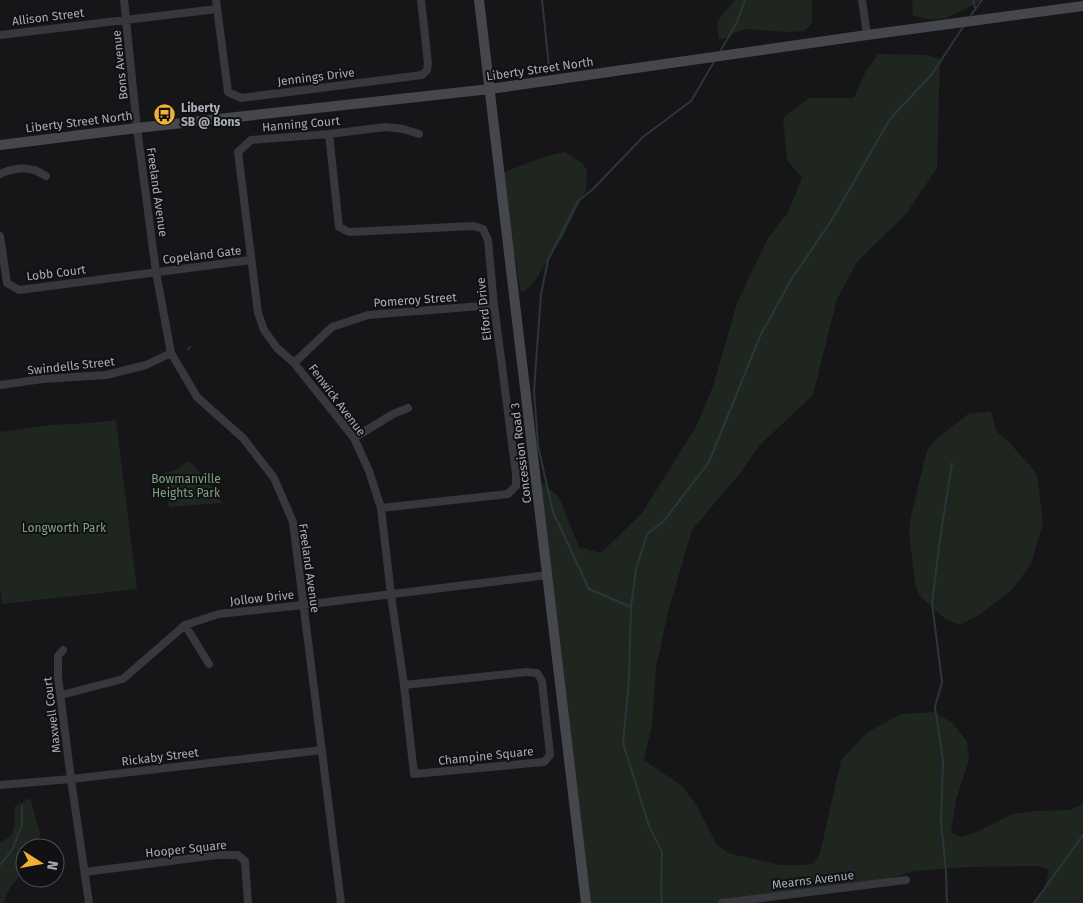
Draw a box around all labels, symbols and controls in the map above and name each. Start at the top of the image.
street label: Allison Street [11,6,86,28]
street label: Bons Avenue [109,29,131,101]
street label: Liberty Street North [486,55,594,83]
street label: Jennings Drive [277,65,355,89]
place label: Liberty SB @ Bons [181,101,241,129]
bus stop icon: Liberty SB @ Bons [153,103,177,127]
street label: Liberty Street North [25,108,133,136]
street label: Hanning Court [262,114,341,134]
street label: Freeland Avenue [144,146,170,238]
street label: Copeland Gate [162,243,242,267]
street label: Lobb Court [26,262,87,284]
street label: Elford Drive [474,277,494,341]
street label: Pomeroy Street [373,290,458,310]
street label: Swindells Street [27,354,116,378]
street label: Fenwick Avenue [306,361,368,439]
street label: Concession Road 3 [508,402,534,504]
park label: Bowmanville Heights Park [151,472,221,500]
park label: Longworth Park [22,521,107,535]
street label: Freeland Avenue [296,522,322,614]
street label: Jollow Drive [229,588,295,608]
street label: Maxwell Court [40,676,64,754]
street label: Champine Square [438,744,534,768]
street label: Rickaby Street [121,745,200,769]
north arrow [15,838,65,888]
street label: Hooper Square [145,838,227,860]
text: N [43,859,62,872]
street label: Mearns Avenue [771,868,855,892]

